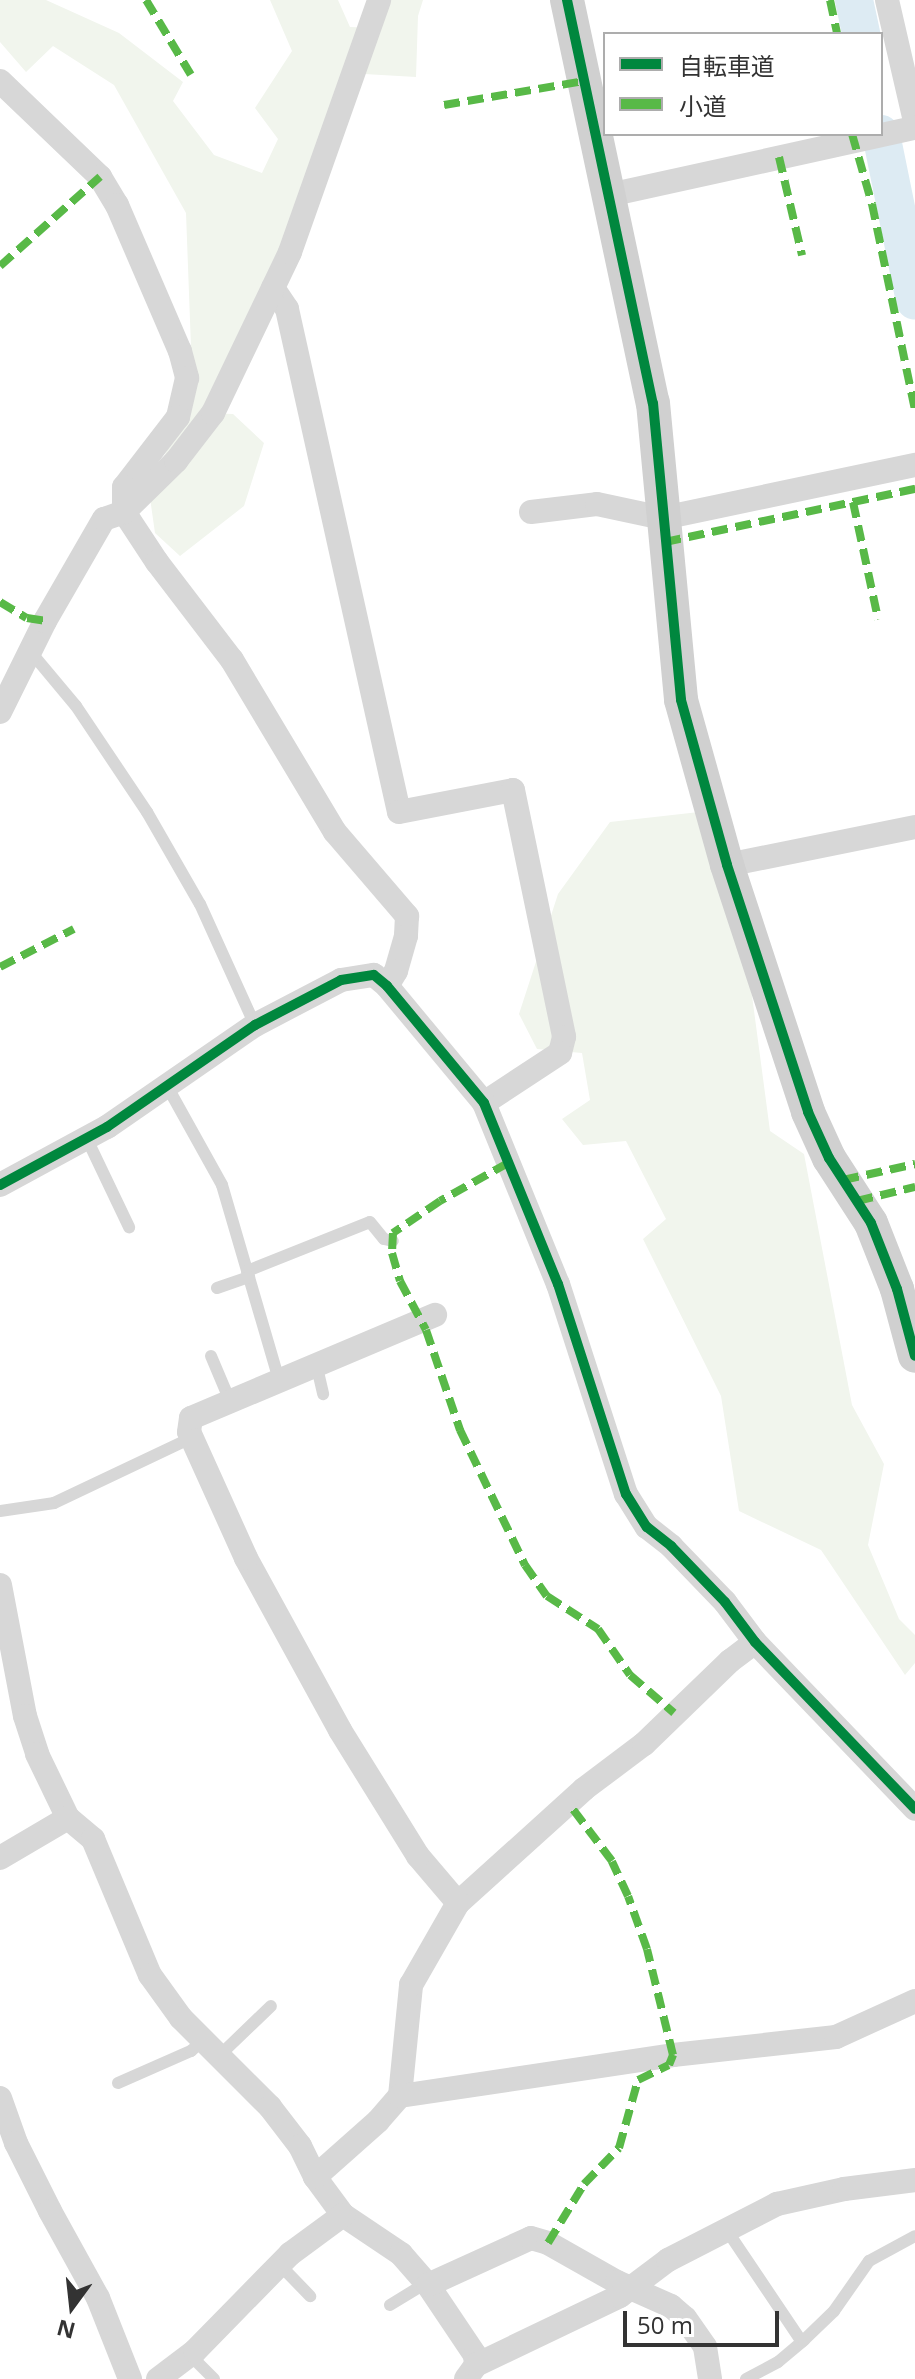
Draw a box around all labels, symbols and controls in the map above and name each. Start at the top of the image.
legend [603,32,883,136]
text: 自転車道 [679,49,775,82]
text: 小道 [679,89,727,122]
north arrow [32,2267,112,2347]
scale bar [627,2295,783,2345]
text: 50 m [637,2308,693,2341]
text: N [53,2313,78,2347]

